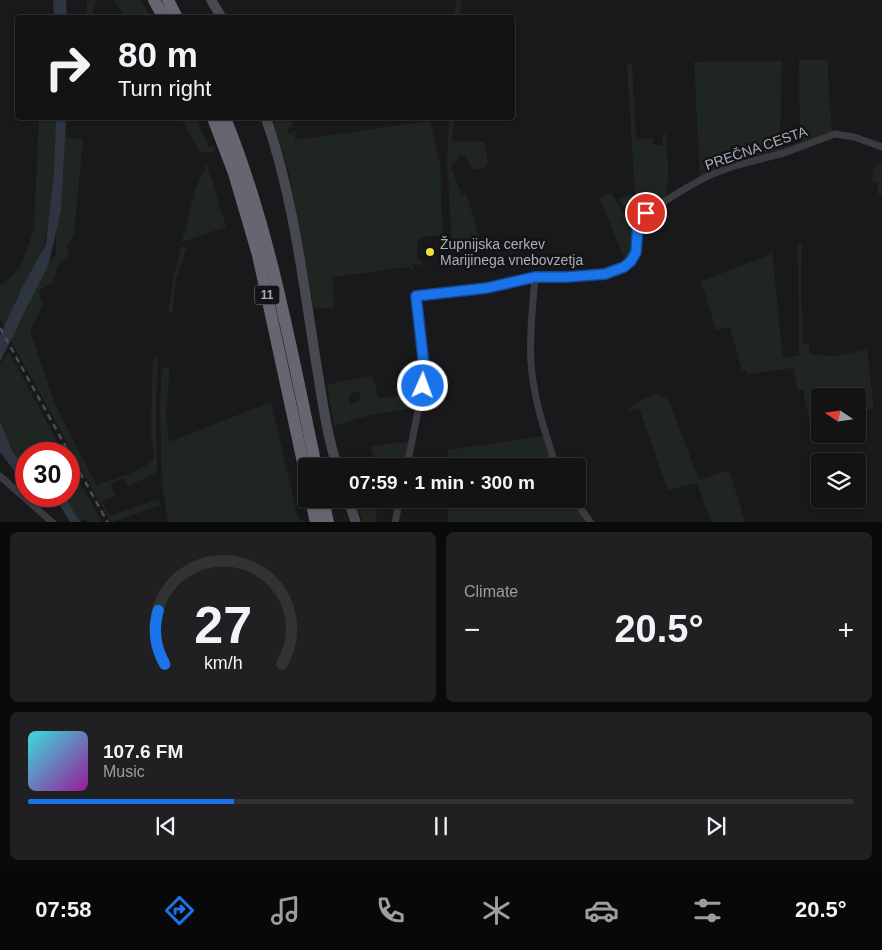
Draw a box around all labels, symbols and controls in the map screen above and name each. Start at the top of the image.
icon: right [35,35,100,100]
text: 80 m [118,35,198,74]
text: Turn right [118,76,211,101]
street label: PREČNA CESTA [703,123,810,173]
pin [625,192,667,234]
icon: arrive [632,199,660,227]
place label: Župnijska cerkev Marijinega vnebovzetja [440,236,583,268]
marker: Župnijska cerkev Marijinega vnebovzetja [424,246,436,258]
road number: 11 [254,286,280,304]
position arrow [396,359,448,411]
north arrow [811,388,866,442]
map controls [811,388,866,508]
speed limit sign: 30 [15,442,80,507]
button: layers [811,453,866,508]
text: 07:59 · 1 min · 300 m [349,472,535,493]
text: Climate [464,583,518,600]
text: 27 [194,596,252,654]
text: 20.5° [614,608,704,650]
text: − [464,614,480,645]
text: + [838,614,854,645]
text: km/h [204,653,242,673]
text: 107.6 FM [103,741,183,762]
text: Music [103,763,145,780]
icon: previous [152,812,180,840]
icon: pause [427,812,455,840]
icon: next [702,812,730,840]
icon: directions [162,893,197,928]
icon: music [268,893,303,928]
icon: phone [373,893,408,928]
icon: climate [479,893,514,928]
icon: car [584,893,619,928]
icon: filters [690,893,725,928]
text: 07:58 [35,897,92,922]
text: 20.5° [795,897,847,922]

